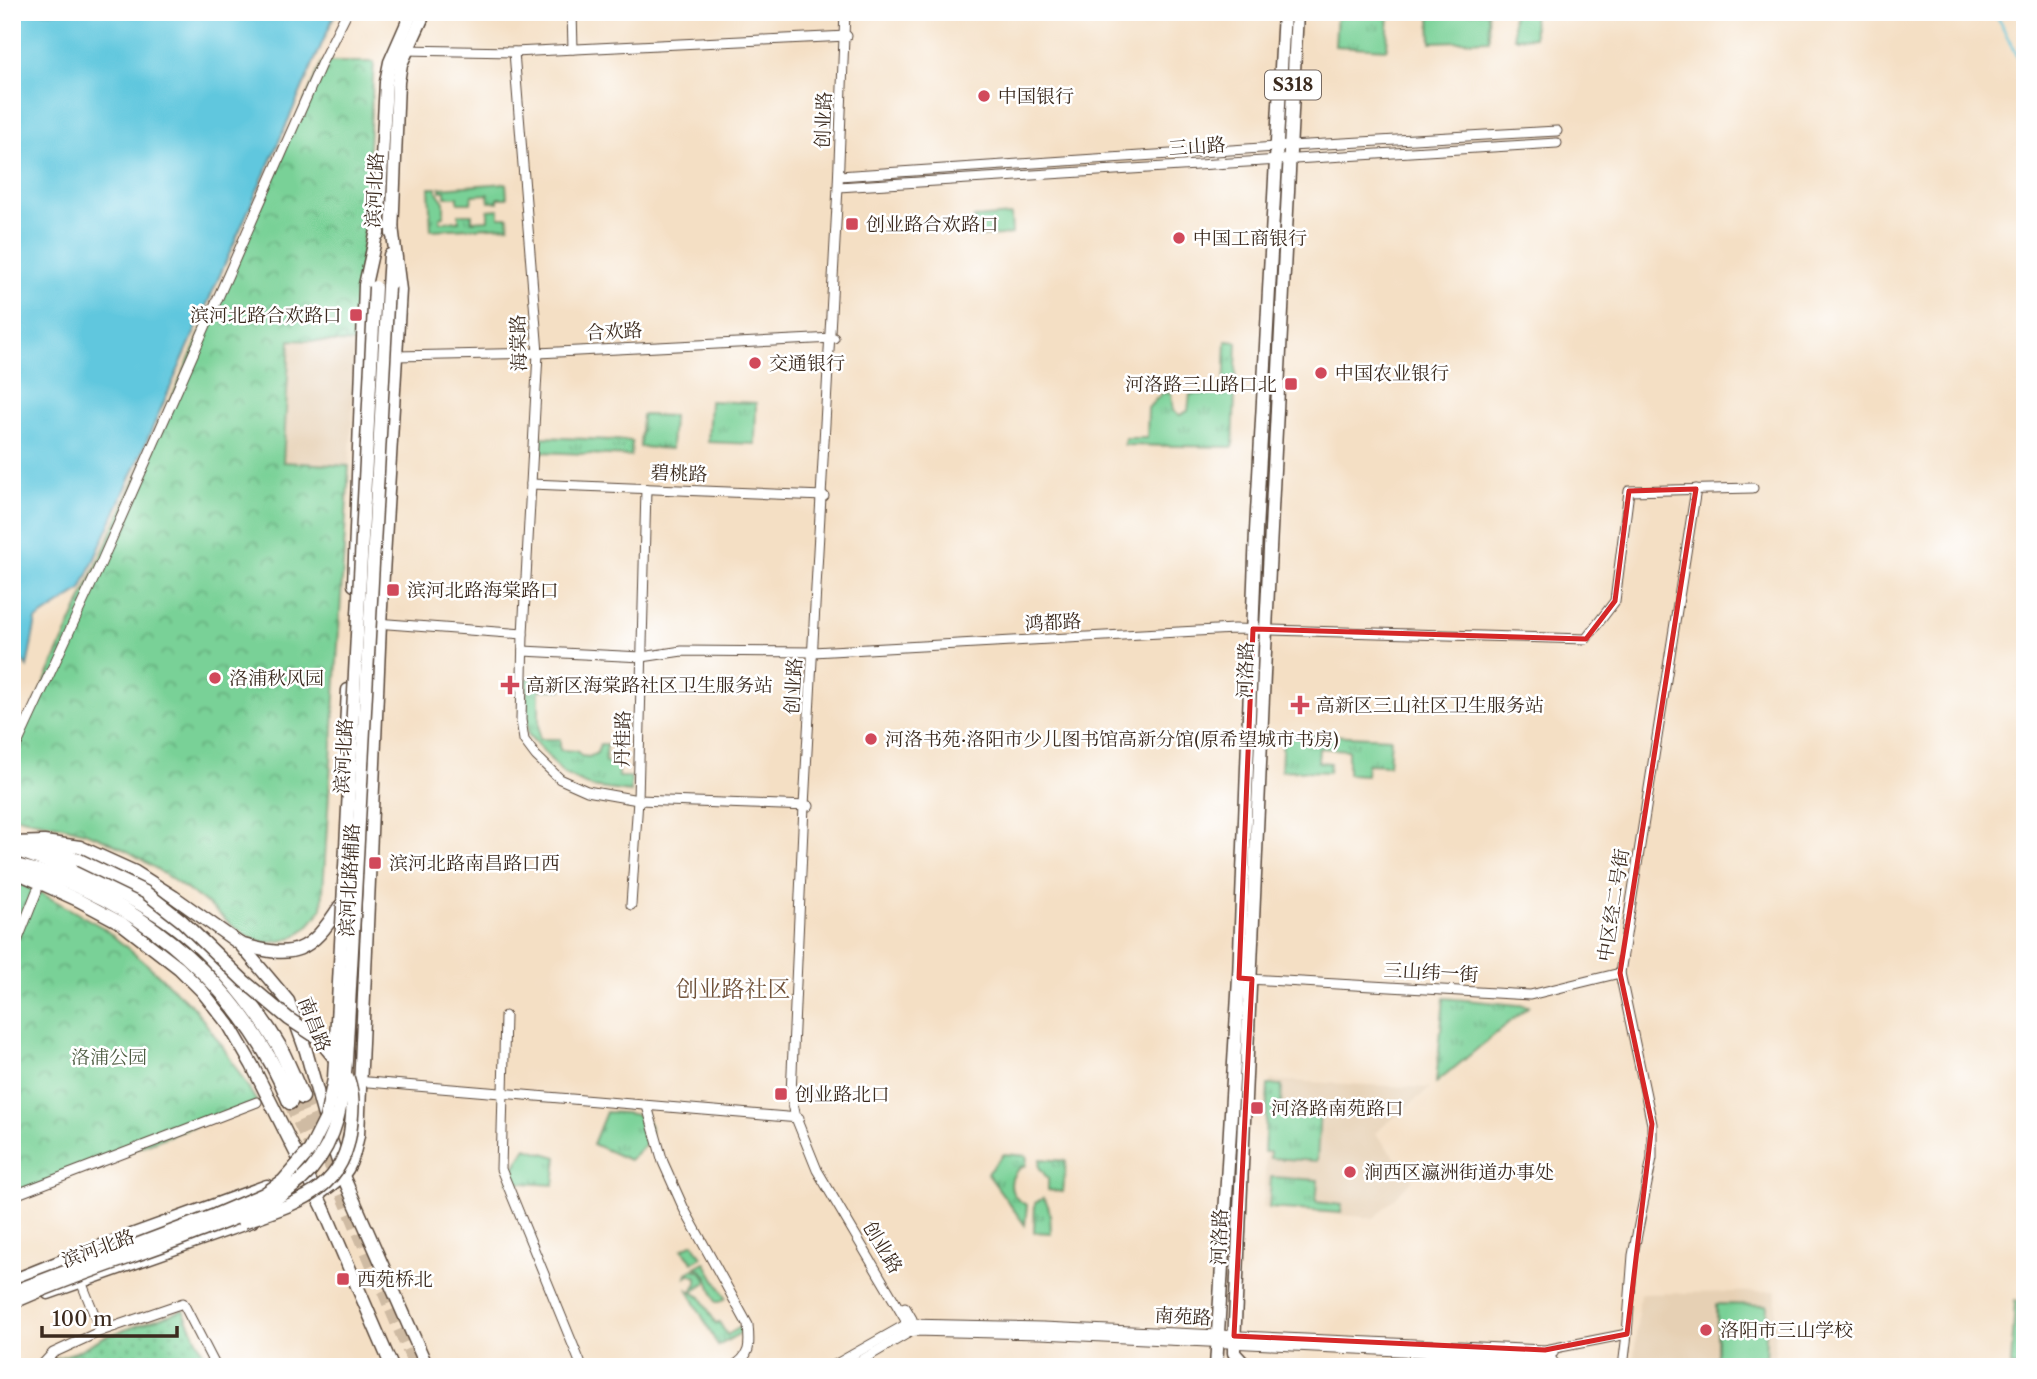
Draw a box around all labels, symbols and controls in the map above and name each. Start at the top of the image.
road number: S318 [1265,70,1321,100]
place label: 中国银行 [998,85,1074,108]
marker: 中国银行 [976,88,992,104]
street label: 创业路 [811,91,836,149]
street label: 三山路 [1168,133,1226,160]
street label: 滨河北路 [361,151,388,229]
place label: 创业路合欢路口 [866,213,999,236]
marker: 创业路合欢路口 [844,216,860,232]
place label: 中国工商银行 [1193,227,1307,250]
marker: 中国工商银行 [1171,230,1187,246]
place label: 滨河北路合欢路口 [190,304,342,327]
marker: 滨河北路合欢路口 [348,307,364,323]
street label: 海棠路 [506,314,531,372]
street label: 合欢路 [585,319,643,344]
place label: 交通银行 [769,352,845,375]
marker: 交通银行 [747,355,763,371]
place label: 中国农业银行 [1335,362,1449,385]
marker: 中国农业银行 [1313,365,1329,381]
place label: 河洛路三山路口北 [1125,373,1277,396]
marker: 河洛路三山路口北 [1283,376,1299,392]
street label: 碧桃路 [650,461,708,486]
place label: 滨河北路海棠路口 [407,579,559,602]
marker: 滨河北路海棠路口 [385,582,401,598]
street label: 鸿都路 [1024,610,1082,635]
street label: 河洛路 [1233,641,1258,699]
street label: 创业路 [781,657,806,715]
place label: 洛浦秋风园 [229,667,324,690]
marker: 洛浦秋风园 [207,670,223,686]
place label: 高新区海棠路社区卫生服务站 [526,674,773,697]
marker: 高新区海棠路社区卫生服务站 [500,675,520,695]
place label: 高新区三山社区卫生服务站 [1316,694,1544,717]
marker: 高新区三山社区卫生服务站 [1290,695,1310,715]
street label: 丹桂路 [611,710,634,768]
street label: 滨河北路 [330,717,357,795]
place label: 河洛书苑·洛阳市少儿图书馆高新分馆(原希望城市书房) [885,728,1339,751]
marker: 河洛书苑·洛阳市少儿图书馆高新分馆(原希望城市书房) [863,731,879,747]
street label: 滨河北路辅路 [335,822,364,938]
street label: 中区经二号街 [1593,847,1634,963]
place label: 滨河北路南昌路口西 [389,852,560,875]
marker: 滨河北路南昌路口西 [367,855,383,871]
street label: 三山纬一街 [1383,959,1479,986]
district label: 创业路社区 [676,975,791,1003]
street label: 南昌路 [294,993,335,1055]
park label: 洛浦公园 [71,1046,147,1069]
place label: 创业路北口 [795,1083,890,1106]
marker: 创业路北口 [773,1086,789,1102]
place label: 河洛路南苑路口 [1271,1097,1404,1120]
marker: 河洛路南苑路口 [1249,1100,1265,1116]
place label: 涧西区瀛洲街道办事处 [1364,1161,1554,1184]
marker: 涧西区瀛洲街道办事处 [1342,1164,1358,1180]
street label: 河洛路 [1207,1208,1232,1266]
street label: 创业路 [858,1217,907,1278]
street label: 滨河北路 [59,1225,138,1272]
place label: 西苑桥北 [357,1268,433,1291]
marker: 西苑桥北 [335,1271,351,1287]
scale bar [42,1295,177,1339]
street label: 南苑路 [1154,1304,1212,1329]
text: 100 m [52,1306,113,1331]
place label: 洛阳市三山学校 [1720,1319,1853,1342]
marker: 洛阳市三山学校 [1698,1322,1714,1338]

